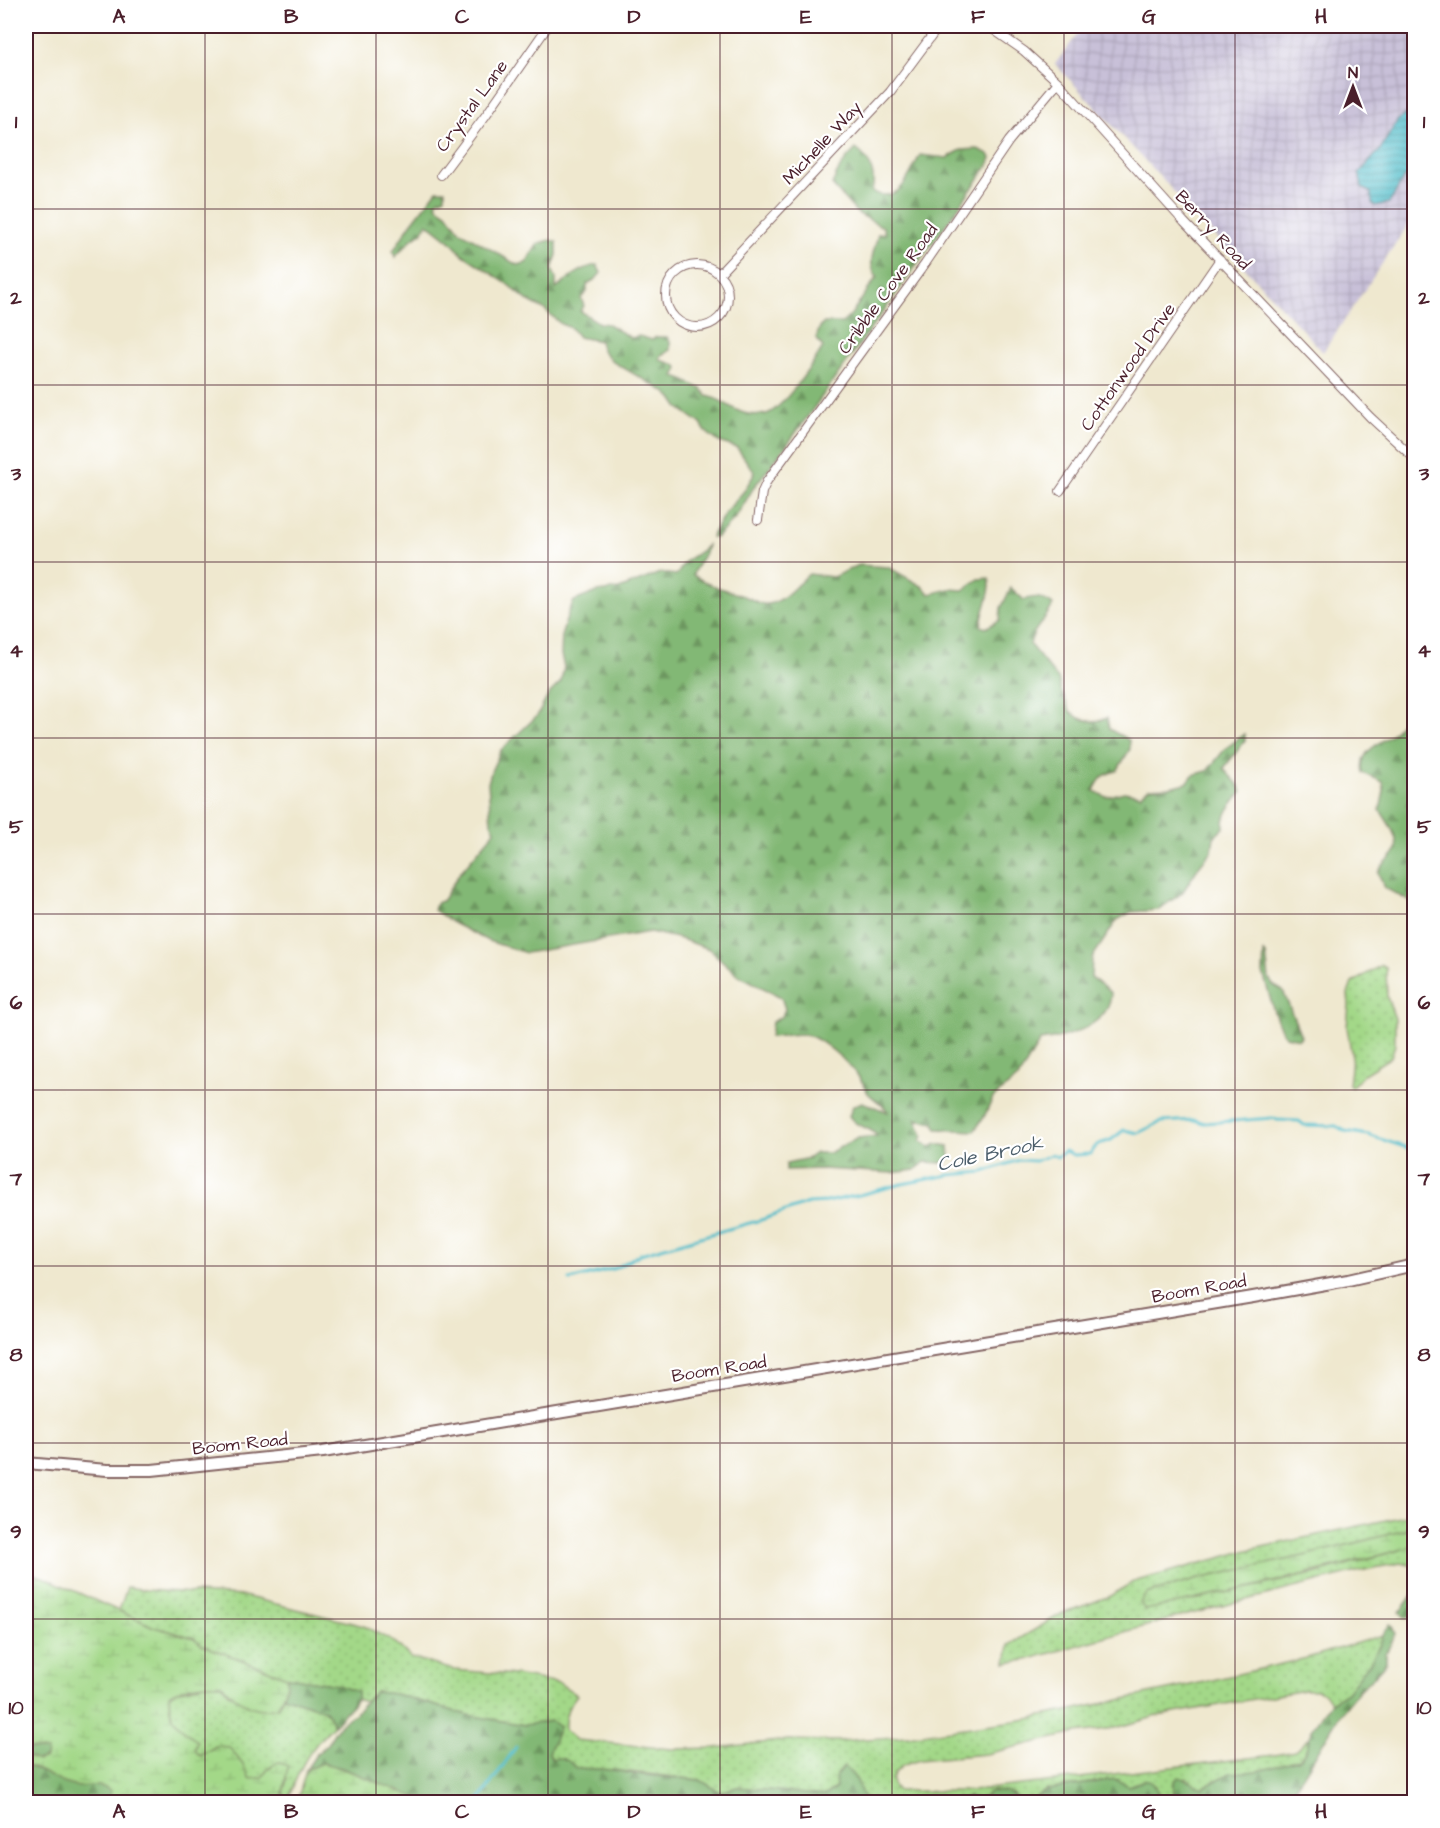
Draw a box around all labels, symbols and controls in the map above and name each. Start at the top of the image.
text: A [113,3,126,31]
text: B [284,3,299,31]
text: C [455,3,470,31]
text: D [628,3,641,31]
text: E [800,3,812,31]
text: F [971,3,986,31]
text: G [1142,3,1156,31]
text: H [1315,3,1327,31]
street label: Crystal Lane [430,55,515,158]
north arrow [1323,57,1383,117]
text: N [1348,62,1358,84]
street label: Michelle Way [777,96,868,191]
text: 1 [15,108,18,136]
text: 1 [1423,108,1426,136]
street label: Berry Road [1169,185,1257,276]
street label: Cribble Cove Road [832,219,944,359]
text: 2 [9,284,22,312]
text: 2 [1417,284,1430,312]
street label: Cottonwood Drive [1074,298,1182,436]
text: 3 [10,460,22,488]
text: 3 [1418,460,1430,488]
text: 4 [9,637,23,665]
text: 4 [1417,637,1431,665]
text: 5 [9,813,24,841]
text: 5 [1417,813,1432,841]
text: 6 [10,989,23,1017]
text: 6 [1418,989,1431,1017]
water label: Cole Brook [935,1129,1046,1179]
text: 7 [9,1165,23,1193]
text: 7 [1417,1165,1431,1193]
street label: Boom Road [1150,1268,1248,1310]
text: 8 [10,1341,23,1369]
text: 8 [1418,1341,1431,1369]
street label: Boom Road [670,1349,768,1389]
street label: Boom Road [191,1427,289,1461]
text: 9 [10,1518,22,1546]
text: 9 [1418,1518,1430,1546]
text: 10 [8,1694,24,1722]
text: 10 [1416,1694,1432,1722]
text: A [113,1798,126,1826]
text: B [284,1798,299,1826]
text: C [455,1798,470,1826]
text: D [628,1798,641,1826]
text: E [800,1798,812,1826]
text: F [971,1798,986,1826]
text: G [1142,1798,1156,1826]
text: H [1315,1798,1327,1826]

